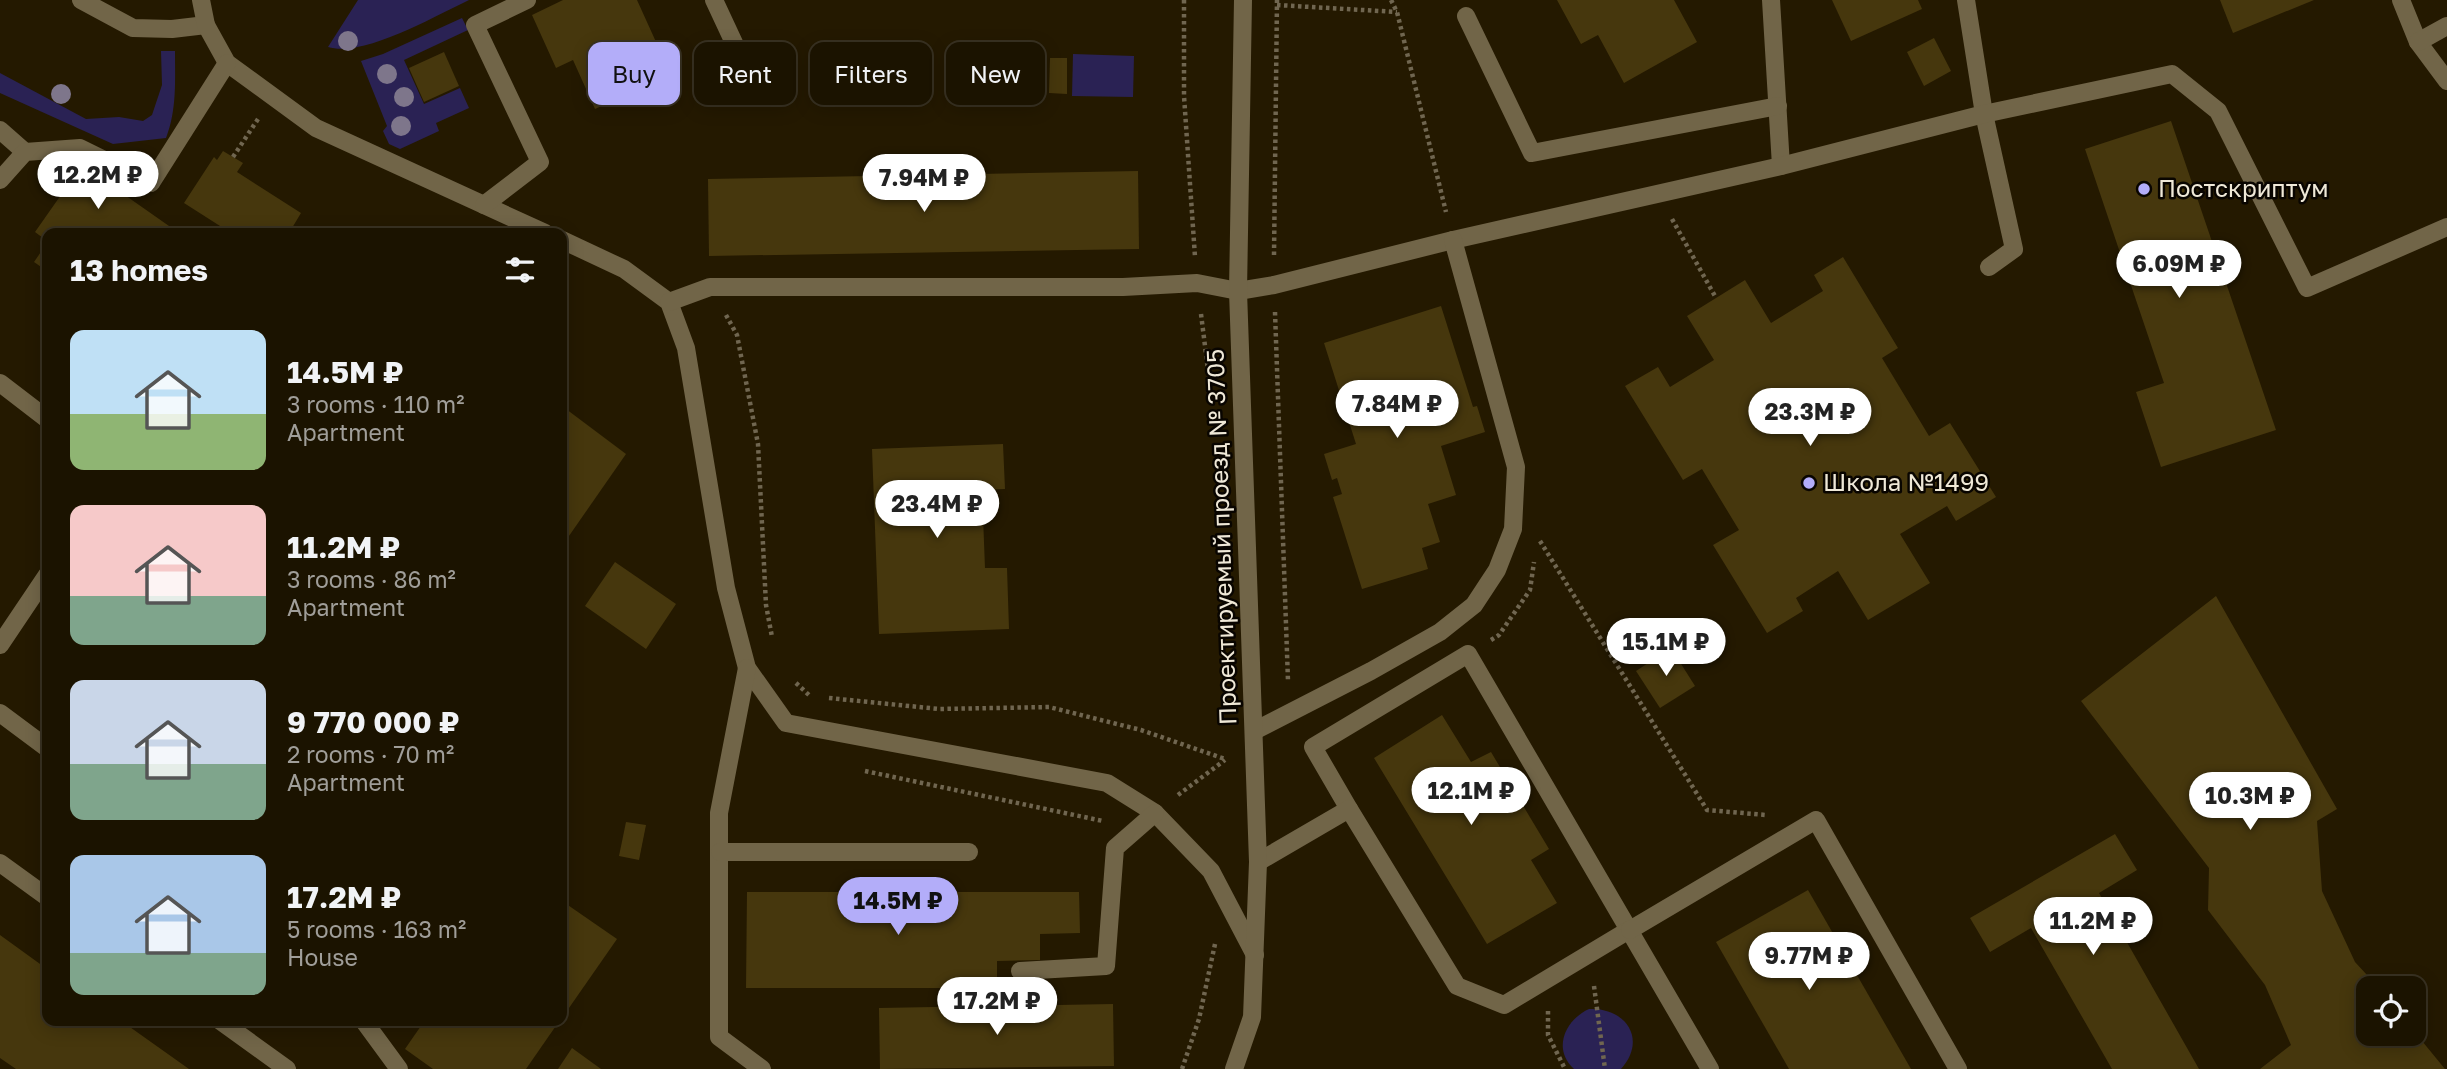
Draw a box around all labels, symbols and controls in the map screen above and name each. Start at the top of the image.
chip: Buy [588,42,680,105]
chip: Rent [694,42,796,105]
chip: Filters [810,42,932,105]
chip: New [946,42,1045,105]
pin: 12.2M ₽ [33,152,163,211]
pin: 7.94M ₽ [859,154,989,214]
text: 12.2M ₽ [53,160,143,188]
text: 7.94M ₽ [879,163,969,191]
place label: Постскриптум [2158,173,2329,202]
marker: Постскриптум [2136,181,2152,197]
pin: 6.09M ₽ [2114,240,2244,300]
text: 6.09M ₽ [2132,249,2226,277]
icon: filters [501,251,539,289]
text: 13 homes [70,252,208,288]
street label: Проектируемый проезд № 3705 [1199,348,1242,726]
text: 14.5M ₽ [287,354,404,390]
icon: home [126,358,210,442]
pin: 7.84M ₽ [1332,380,1462,440]
pin: 23.3M ₽ [1745,388,1875,448]
text: 7.84M ₽ [1352,389,1442,417]
text: 3 rooms · 110 m² [287,390,464,418]
text: 23.3M ₽ [1764,397,1856,425]
text: Apartment [287,418,405,446]
place label: Школа №1499 [1823,467,1989,496]
marker: Школа №1499 [1801,475,1817,491]
pin: 23.4M ₽ [872,480,1002,540]
text: 23.4M ₽ [891,489,983,517]
text: 11.2M ₽ [287,529,400,565]
icon: home [126,533,210,617]
text: 3 rooms · 86 m² [287,565,456,593]
text: Apartment [287,593,405,621]
pin: 15.1M ₽ [1601,618,1731,678]
text: 15.1M ₽ [1623,627,1709,655]
text: 9 770 000 ₽ [287,704,460,740]
icon: home [126,708,210,792]
text: 2 rooms · 70 m² [287,740,454,768]
text: Apartment [287,768,405,796]
pin: 12.1M ₽ [1406,768,1536,827]
pin: 10.3M ₽ [2185,772,2315,832]
text: 12.1M ₽ [1428,776,1514,804]
text: 10.3M ₽ [2205,781,2295,809]
pin: 14.5M ₽ [833,878,963,937]
text: 17.2M ₽ [287,879,401,915]
icon: home [126,883,210,967]
text: 14.5M ₽ [853,886,943,914]
pin: 11.2M ₽ [2028,898,2158,957]
text: 11.2M ₽ [2050,906,2136,934]
text: 5 rooms · 163 m² [287,915,466,943]
pin: 9.77M ₽ [1744,932,1874,992]
text: 9.77M ₽ [1765,941,1853,969]
text: House [287,943,358,971]
map controls [2356,976,2426,1046]
button: locate [2356,976,2426,1046]
pin: 17.2M ₽ [932,978,1062,1037]
text: 17.2M ₽ [953,986,1041,1014]

